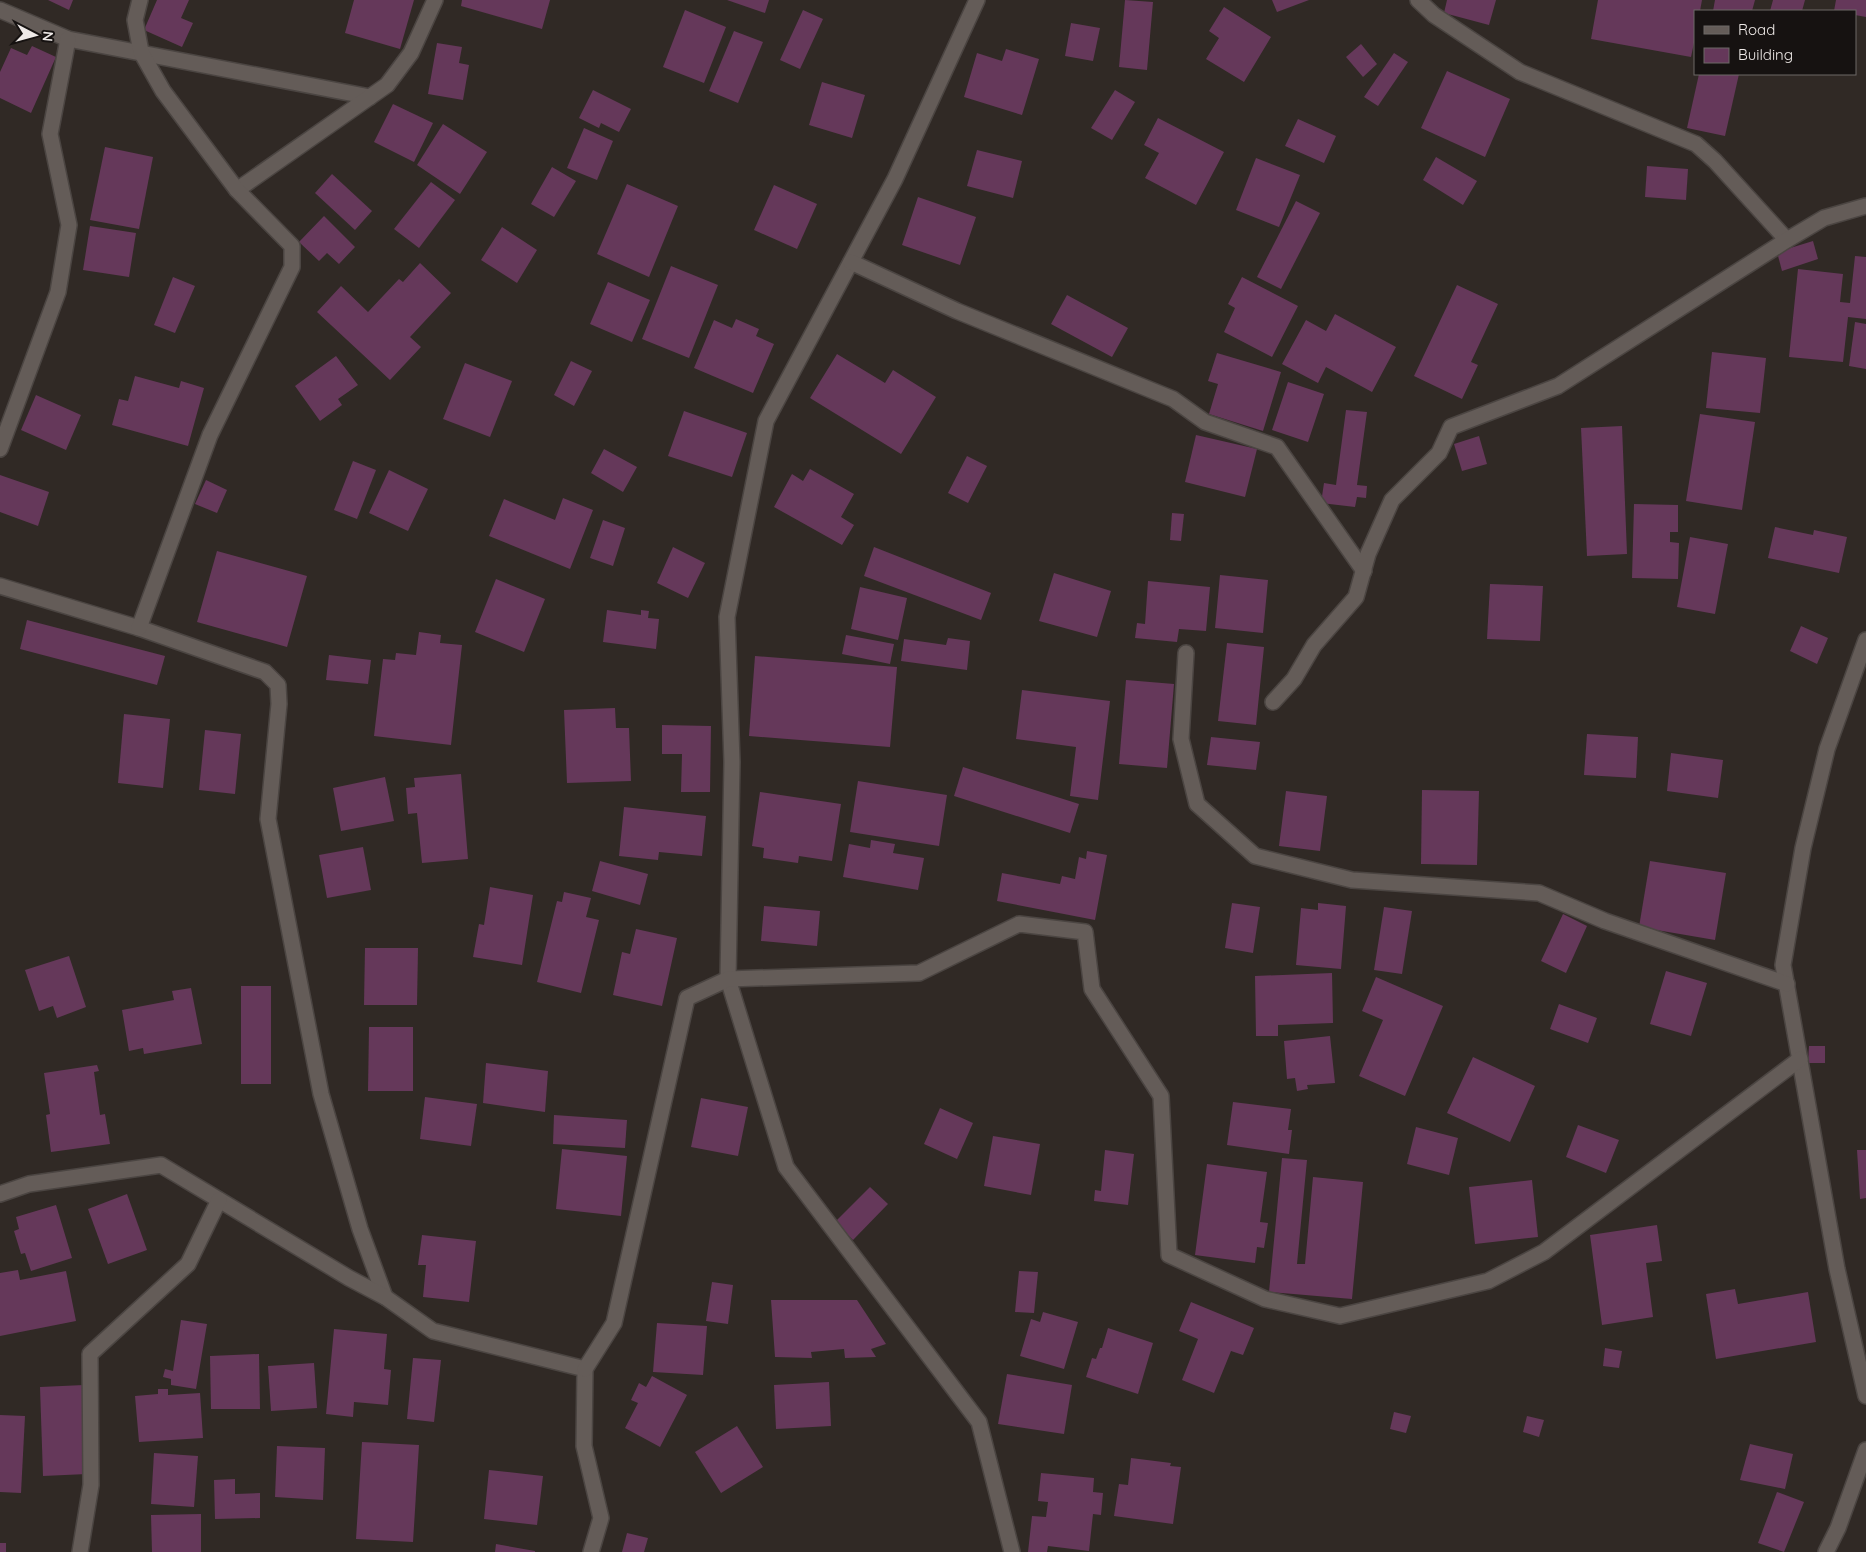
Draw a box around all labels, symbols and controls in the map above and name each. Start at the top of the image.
north arrow [10,10,60,60]
legend [1694,10,1856,75]
text: Road [1738,20,1775,39]
text: N [38,30,57,42]
text: Building [1738,45,1793,64]

